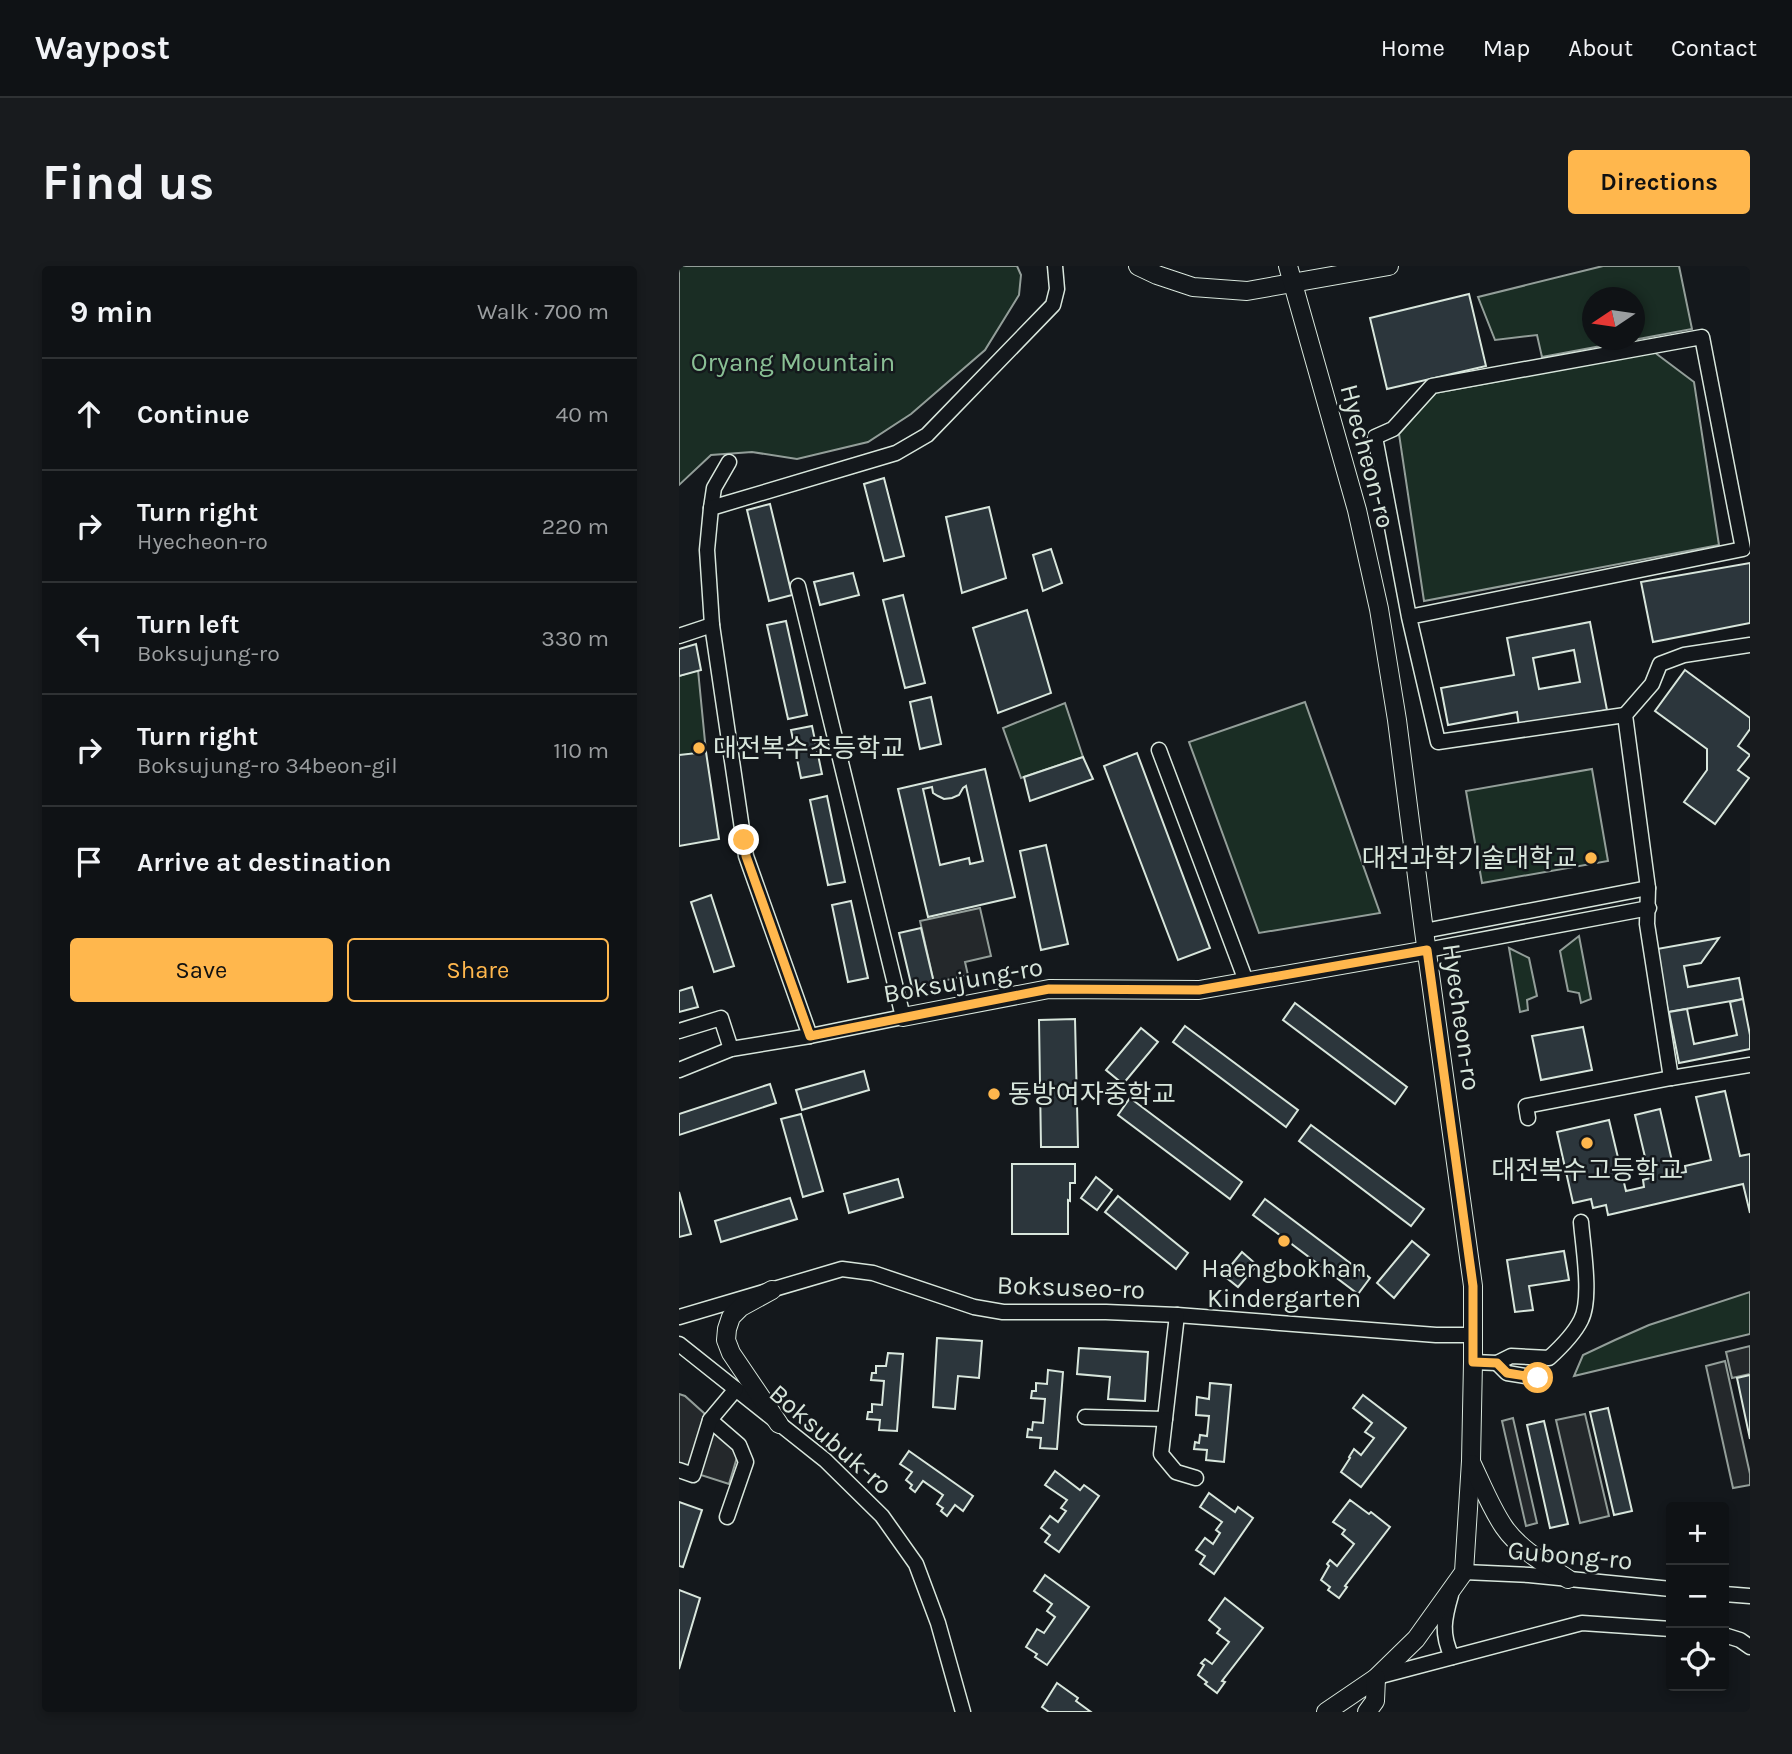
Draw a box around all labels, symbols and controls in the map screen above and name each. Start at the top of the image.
text: Waypost [35,29,170,67]
text: Home [1381,34,1445,62]
text: Map [1483,34,1530,62]
text: About [1568,34,1633,62]
text: Contact [1671,34,1757,62]
button: Directions [1568,150,1750,214]
text: Find us [42,154,214,211]
north arrow [1582,287,1645,350]
text: 9 min [70,294,153,330]
text: Walk · 700 m [477,298,609,325]
park label: Oryang Mountain [691,347,895,378]
street label: Hyecheon-ro [1333,381,1402,532]
icon: ahead [70,395,108,433]
text: Continue [137,399,249,430]
text: 40 m [556,401,609,428]
text: Turn right [137,497,258,528]
icon: right [70,507,108,545]
text: 220 m [542,513,609,540]
text: Hyecheon-ro [137,528,268,555]
text: Turn left [137,609,239,640]
icon: left [70,619,108,657]
text: 330 m [541,625,609,652]
text: Boksujung-ro [137,640,280,667]
text: Turn right [137,721,258,752]
icon: right [70,731,108,769]
place label: 대전복수초등학교 [713,733,904,764]
text: 110 m [553,737,609,764]
marker: 대전복수초등학교 [691,740,707,756]
text: Boksujung-ro 34beon-gil [137,752,398,779]
route end [728,824,759,855]
icon: arrive [70,843,108,881]
place label: 대전과학기술대학교 [1362,843,1577,874]
text: Arrive at destination [137,847,391,878]
marker: 대전과학기술대학교 [1583,850,1599,866]
button: Save [70,938,333,1002]
button: Share [347,938,609,1002]
street label: Hyecheon-ro [1436,942,1487,1092]
street label: Boksujung-ro [881,951,1045,1010]
place label: 동방여자중학교 [1008,1079,1175,1110]
marker: 동방여자중학교 [986,1086,1002,1102]
marker: 대전복수고등학교 [1579,1135,1595,1151]
place label: 대전복수고등학교 [1491,1155,1683,1186]
marker: Haengbokhan Kindergarten [1276,1233,1292,1249]
place label: Haengbokhan Kindergarten [1201,1253,1367,1314]
street label: Boksuseo-ro [996,1269,1146,1306]
route start [1522,1362,1553,1393]
street label: Boksubuk-ro [763,1378,899,1501]
map controls [1666,1502,1729,1691]
button: + [1666,1502,1729,1565]
street label: Gubong-ro [1506,1535,1634,1576]
button: − [1666,1565,1729,1628]
button: locate [1666,1628,1729,1691]

